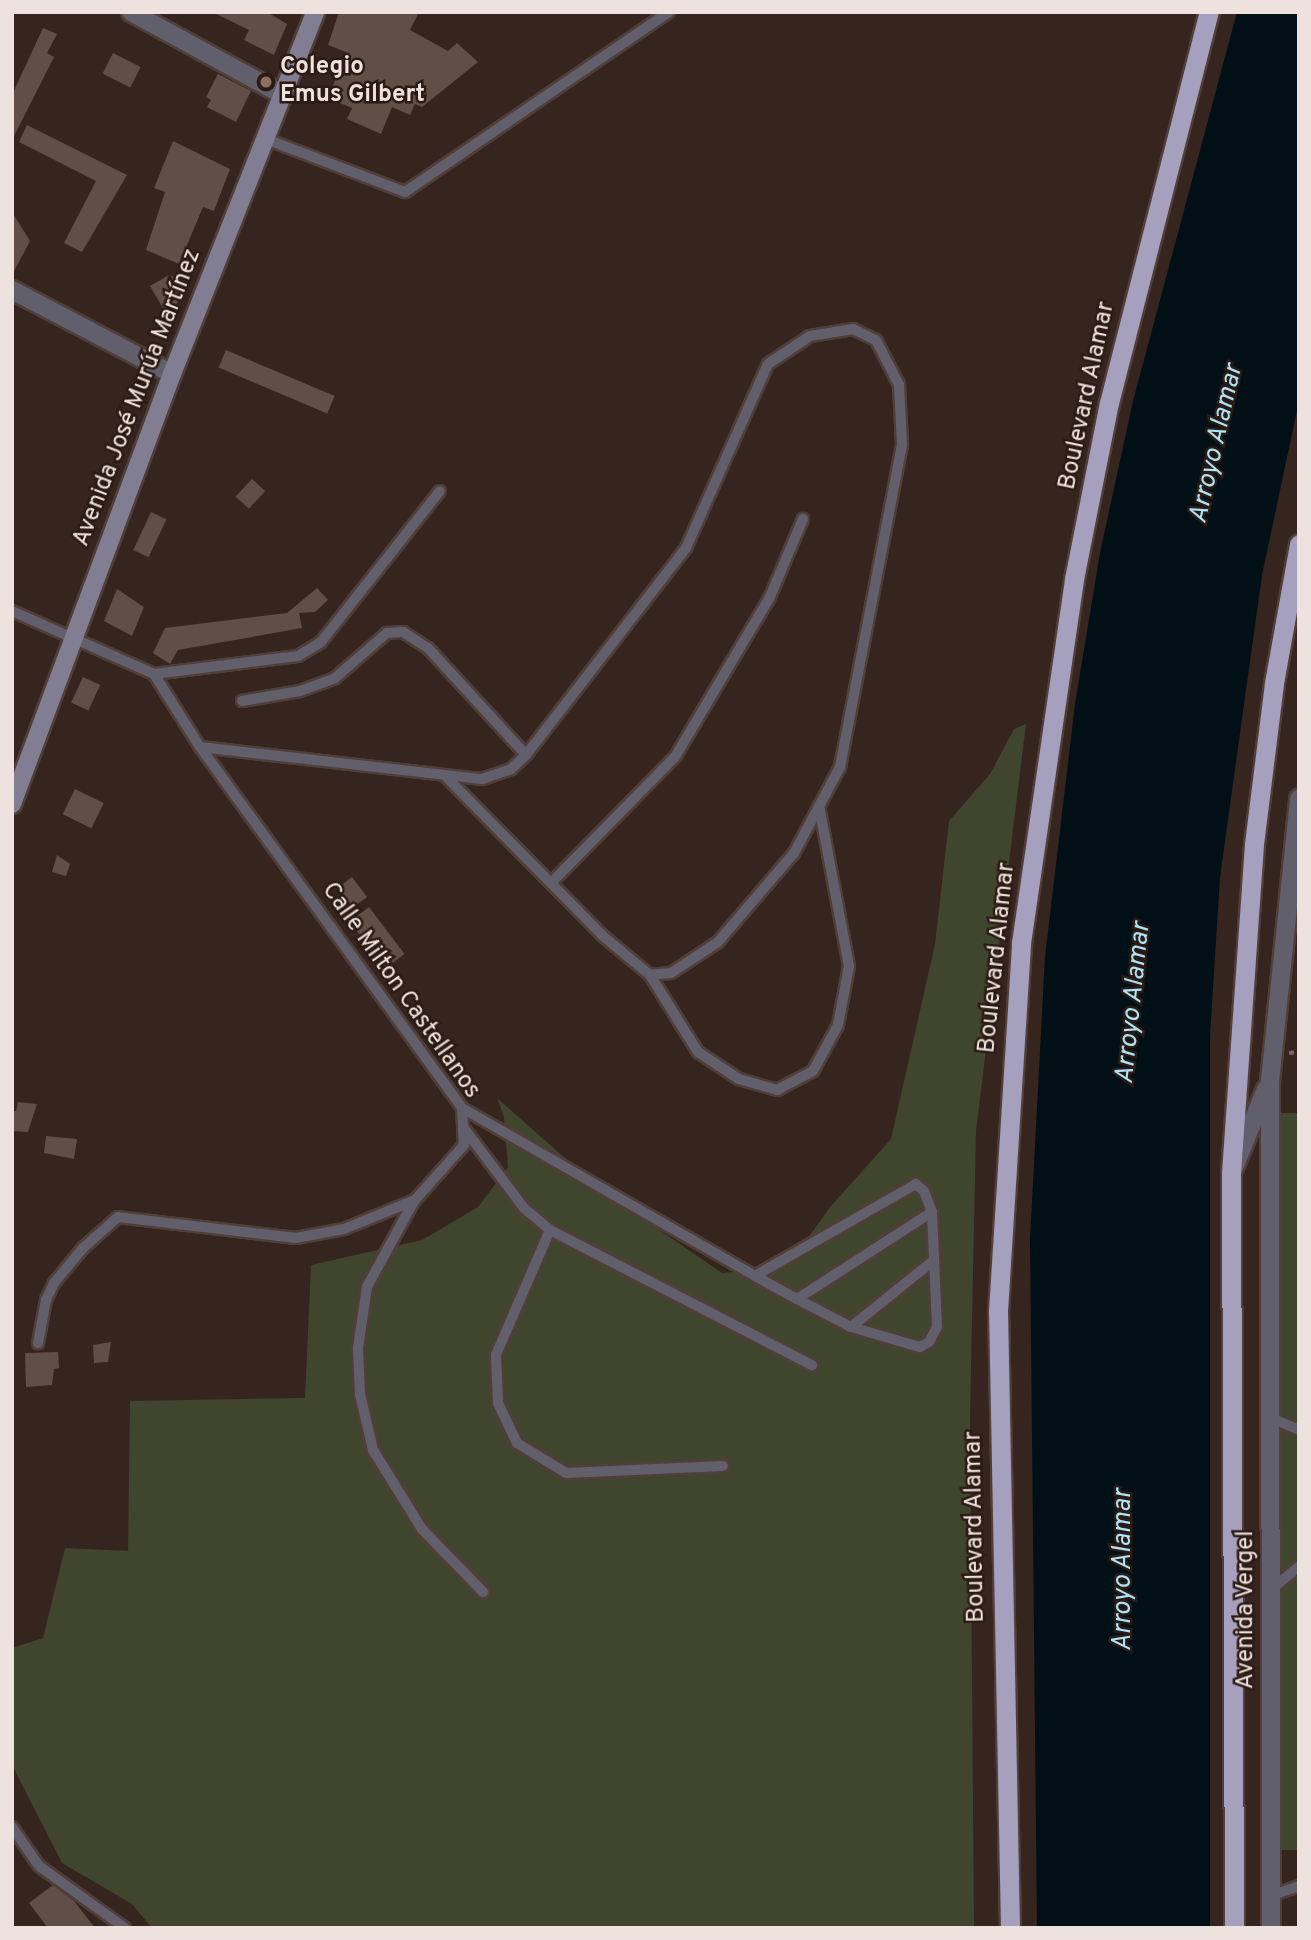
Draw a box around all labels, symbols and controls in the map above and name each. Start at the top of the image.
place label: Colegio Emus Gilbert [280,54,425,110]
marker: Colegio Emus Gilbert [258,74,274,90]
street label: Avenida José Murúa Martínez [68,245,208,551]
street label: Boulevard Alamar [1054,299,1122,493]
water label: Arroyo Alamar [1183,361,1251,527]
street label: Boulevard Alamar [974,861,1022,1055]
street label: Calle Milton Castellanos [315,878,485,1104]
water label: Arroyo Alamar [1110,920,1158,1086]
street label: Boulevard Alamar [960,1431,992,1623]
water label: Arroyo Alamar [1108,1488,1140,1652]
street label: Avenida Vergel [1233,1530,1261,1690]

